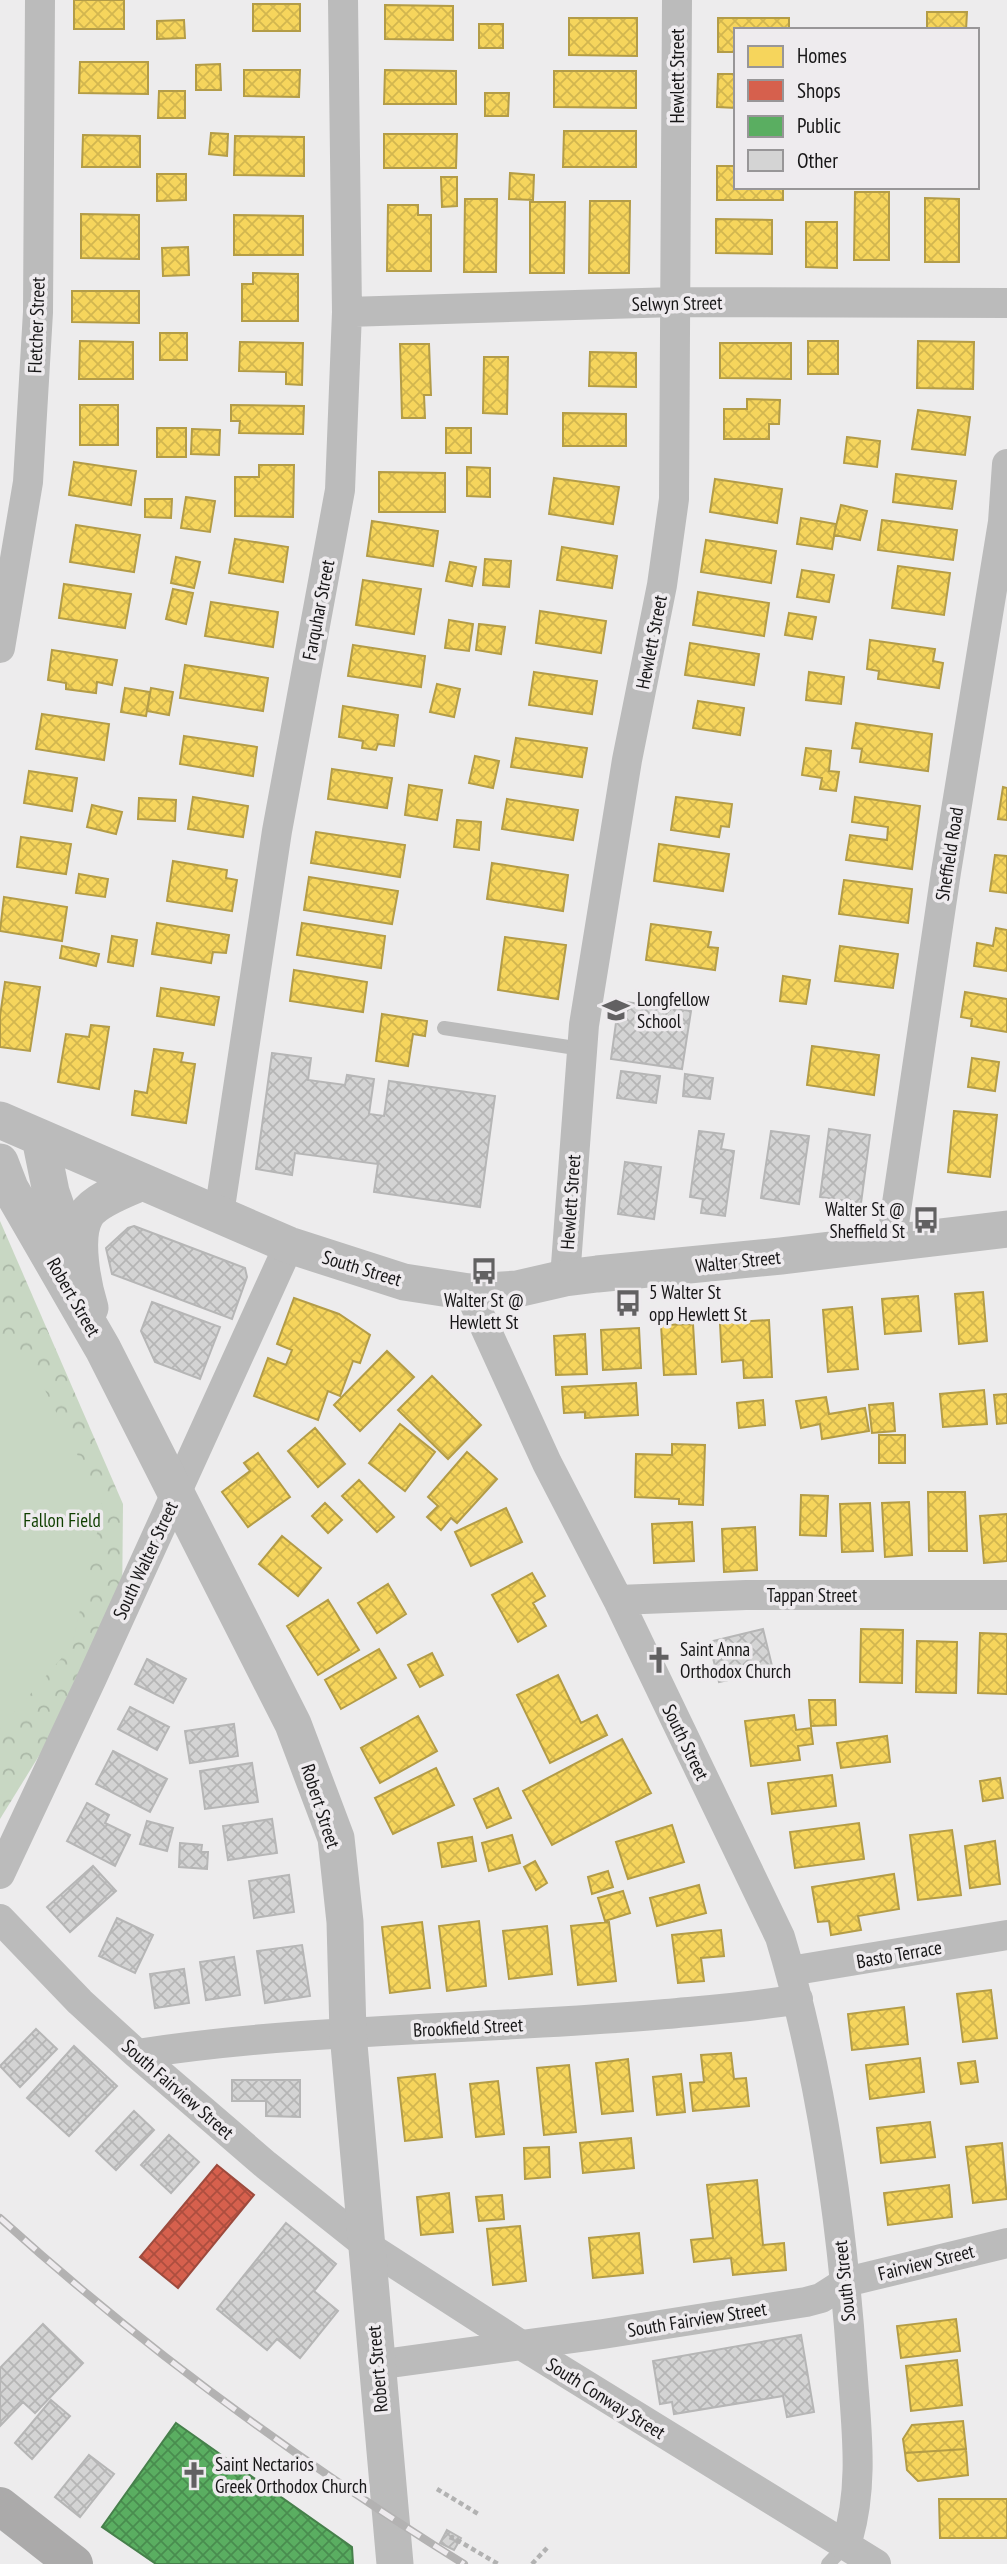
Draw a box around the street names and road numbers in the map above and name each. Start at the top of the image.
street label: Hewlett Street [665,28,689,124]
street label: Fletcher Street [22,275,50,374]
street label: Selwyn Street [631,290,723,316]
street label: Farquhar Street [297,557,340,662]
street label: Hewlett Street [630,592,672,691]
street label: Sheffield Road [930,805,968,903]
street label: Hewlett Street [555,1153,585,1250]
street label: South Street [320,1245,405,1292]
street label: Walter Street [694,1245,783,1277]
street label: Robert Street [42,1253,107,1341]
street label: South Walter Street [107,1496,183,1623]
street label: Tappan Street [767,1583,858,1607]
street label: South Street [657,1700,715,1785]
street label: Robert Street [296,1761,346,1852]
street label: Basto Terrace [854,1935,944,1973]
street label: Brookfield Street [412,2012,524,2042]
street label: South Fairview Street [117,2034,239,2145]
street label: South Street [828,2238,860,2323]
street label: Fairview Street [875,2238,977,2286]
street label: South Fairview Street [626,2296,769,2342]
street label: Robert Street [361,2324,393,2413]
street label: South Conway Street [542,2352,671,2445]

